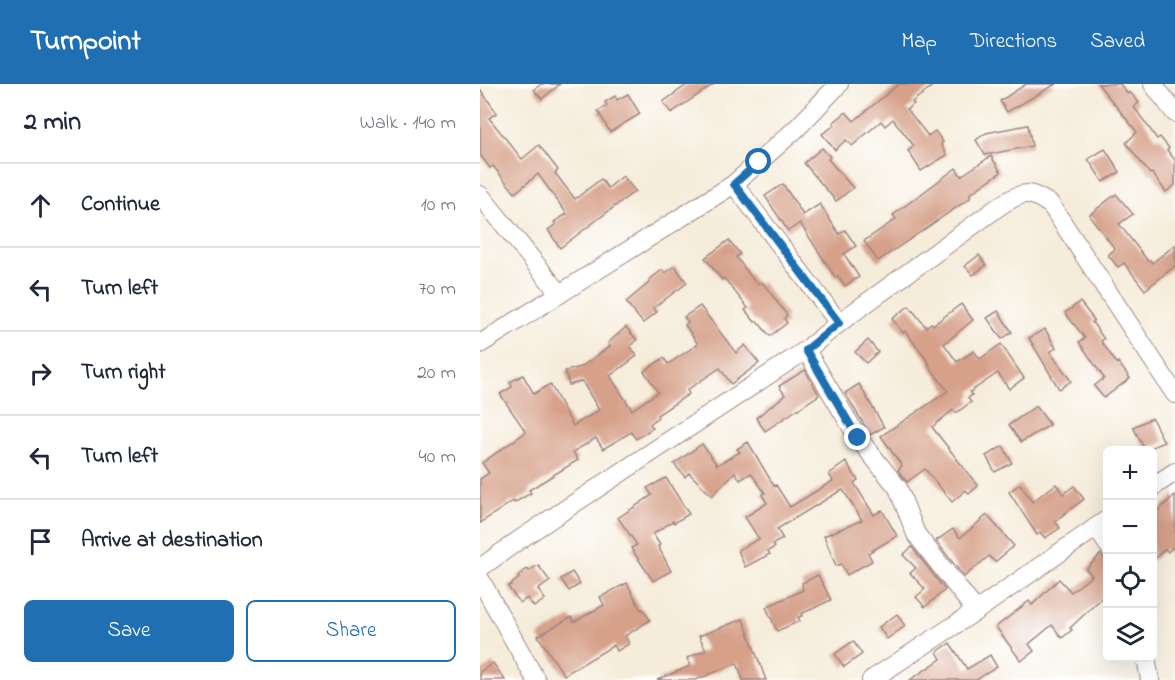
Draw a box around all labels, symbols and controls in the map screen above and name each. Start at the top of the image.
text: Turnpoint [30,22,141,63]
text: Map [901,27,937,57]
text: Directions [970,27,1057,57]
text: Saved [1090,27,1145,57]
text: 2 min [24,104,81,142]
text: Walk · 140 m [360,109,456,138]
route start [745,148,771,174]
icon: ahead [24,189,57,222]
text: Continue [81,189,160,221]
text: 10 m [420,191,456,220]
icon: left [24,273,57,306]
text: Turn left [81,273,158,305]
text: 70 m [419,275,456,304]
icon: right [24,357,57,390]
text: Turn right [81,357,166,389]
text: 20 m [417,359,456,388]
route end [844,424,870,450]
icon: left [24,441,57,474]
text: Turn left [81,441,158,473]
text: 40 m [419,443,456,472]
map controls [1103,446,1157,662]
button: + [1103,446,1157,500]
button: − [1103,500,1157,554]
icon: arrive [24,525,57,558]
text: Arrive at destination [81,525,263,557]
button: locate [1103,554,1157,608]
button: Save [24,600,234,662]
button: Share [246,600,456,662]
button: layers [1103,608,1157,662]

